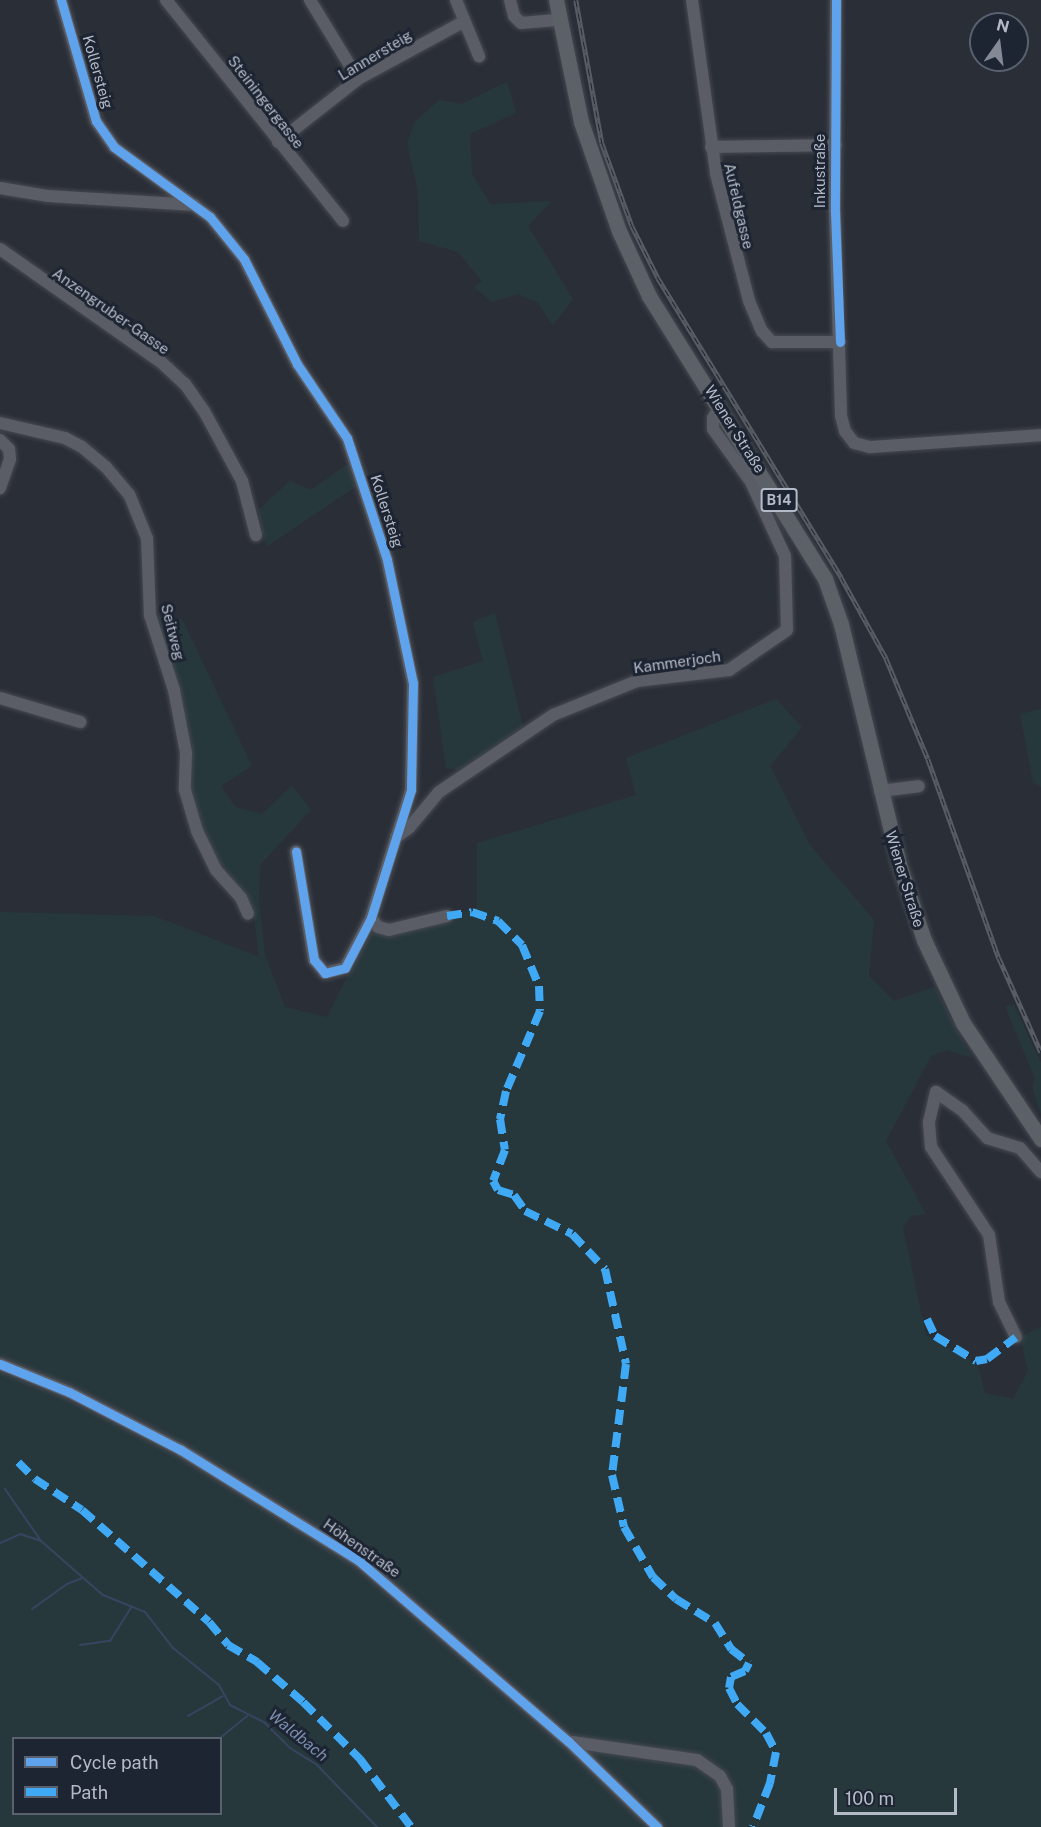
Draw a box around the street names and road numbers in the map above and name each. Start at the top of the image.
street label: Lannersteig [335,26,415,84]
street label: Kollersteig [79,33,117,111]
street label: Steiningergasse [224,52,308,152]
street label: Inkustraße [811,134,829,208]
street label: Aufeldgasse [720,161,758,251]
street label: Anzengruber-Gasse [49,264,173,358]
street label: Wiener Straße [701,382,769,476]
street label: Kollersteig [367,472,407,550]
road number: B14 [760,489,798,511]
street label: Seitweg [157,602,189,662]
street label: Kammerjoch [632,647,722,677]
street label: Wiener Straße [882,829,928,929]
street label: Höhenstraße [320,1515,404,1581]

